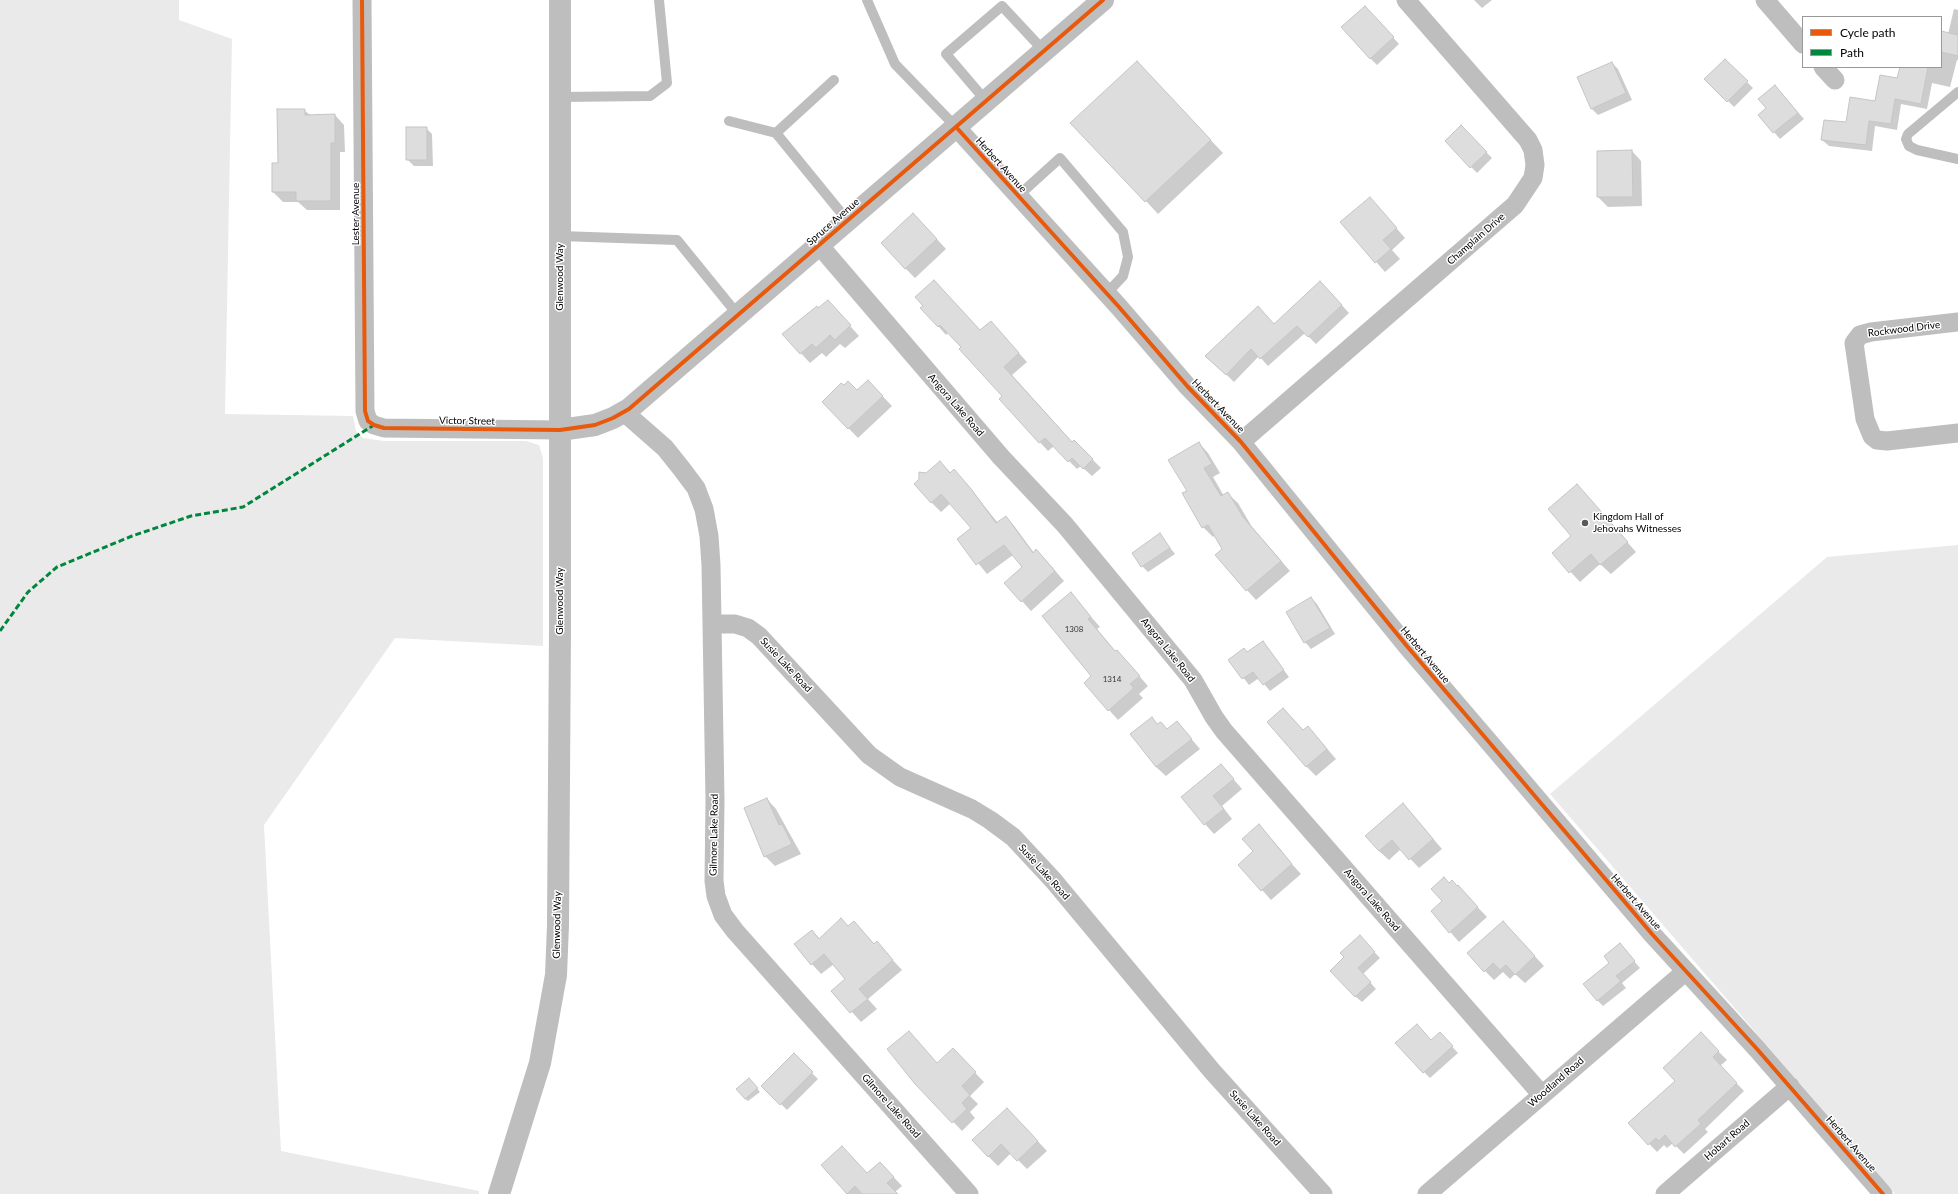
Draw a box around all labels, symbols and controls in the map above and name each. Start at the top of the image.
legend [1802,16,1942,68]
text: Cycle path [1840,25,1895,40]
text: Path [1840,45,1864,60]
street label: Herbert Avenue [973,135,1029,195]
street label: Lester Avenue [350,183,362,245]
street label: Spruce Avenue [804,196,862,248]
street label: Champlain Drive [1445,211,1507,267]
street label: Glenwood Way [554,243,566,311]
street label: Rockwood Drive [1867,319,1941,339]
street label: Angora Lake Road [926,371,986,439]
street label: Herbert Avenue [1189,377,1247,435]
street label: Victor Street [439,415,495,427]
place label: Kingdom Hall of Jehovahs Witnesses [1593,511,1681,534]
marker: Kingdom Hall of Jehovahs Witnesses [1580,518,1590,528]
street label: Glenwood Way [554,567,566,635]
street label: Angora Lake Road [1138,615,1198,685]
house number: 1308 [1065,624,1083,634]
street label: Herbert Avenue [1398,624,1452,686]
street label: Susie Lake Road [758,635,814,695]
house number: 1314 [1103,674,1121,684]
street label: Gilmore Lake Road [707,794,721,876]
street label: Susie Lake Road [1016,842,1072,902]
street label: Angora Lake Road [1342,866,1402,934]
street label: Herbert Avenue [1608,872,1664,932]
street label: Glenwood Way [550,891,564,959]
street label: Woodland Road [1526,1055,1586,1109]
street label: Gilmore Lake Road [859,1071,923,1141]
street label: Susie Lake Road [1227,1088,1283,1148]
street label: Herbert Avenue [1823,1114,1879,1174]
street label: Hobart Road [1702,1117,1752,1163]

